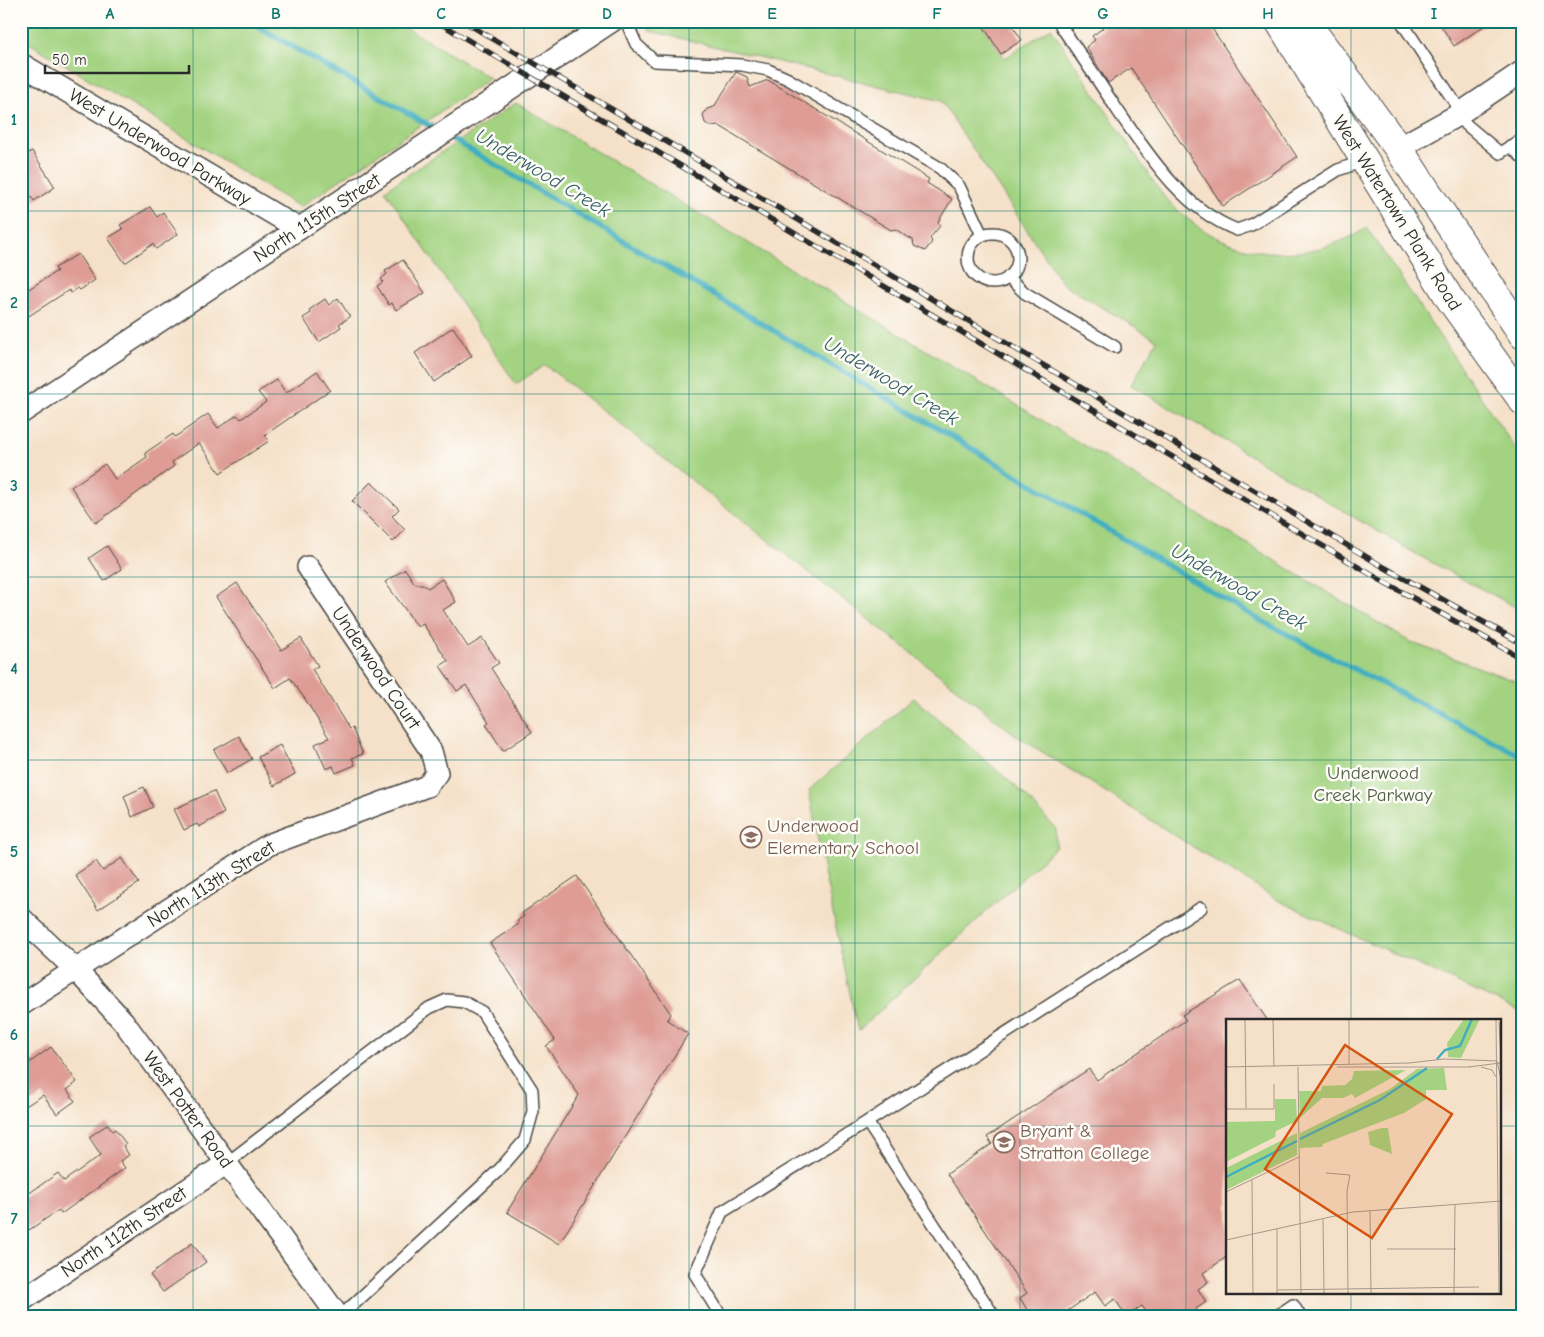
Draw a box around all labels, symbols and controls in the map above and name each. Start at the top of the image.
text: A [106,5,115,23]
text: B [271,5,281,23]
text: C [436,5,446,23]
text: D [602,5,612,23]
text: E [767,5,777,23]
text: F [932,5,942,23]
text: G [1097,5,1109,23]
text: H [1262,5,1274,23]
text: I [1431,5,1437,23]
scale bar [45,42,189,74]
text: 50 m [52,51,87,69]
street label: West Underwood Parkway [65,84,255,210]
text: 1 [11,111,17,129]
street label: West Watertown Plank Road [1328,111,1466,315]
water label: Underwood Creek [471,124,615,222]
street label: North 115th Street [249,168,385,267]
text: 2 [10,294,18,312]
water label: Underwood Creek [819,332,963,430]
text: 3 [10,477,18,495]
water label: Underwood Creek [1167,539,1311,635]
street label: Underwood Court [327,603,425,734]
text: 4 [10,660,18,678]
park label: Underwood Creek Parkway [1313,762,1433,806]
place label: Underwood Elementary School [767,815,919,859]
school or university icon: Underwood Elementary School [739,825,763,849]
street label: North 113th Street [143,836,279,932]
text: 5 [10,843,18,861]
inset map [1226,1019,1502,1294]
text: 6 [10,1026,18,1044]
street label: West Potter Road [138,1047,238,1173]
place label: Bryant & Stratton College [1020,1120,1149,1164]
school or university icon: Bryant & Stratton College [992,1130,1016,1154]
street label: North 112th Street [57,1182,191,1282]
text: 7 [10,1210,18,1228]

